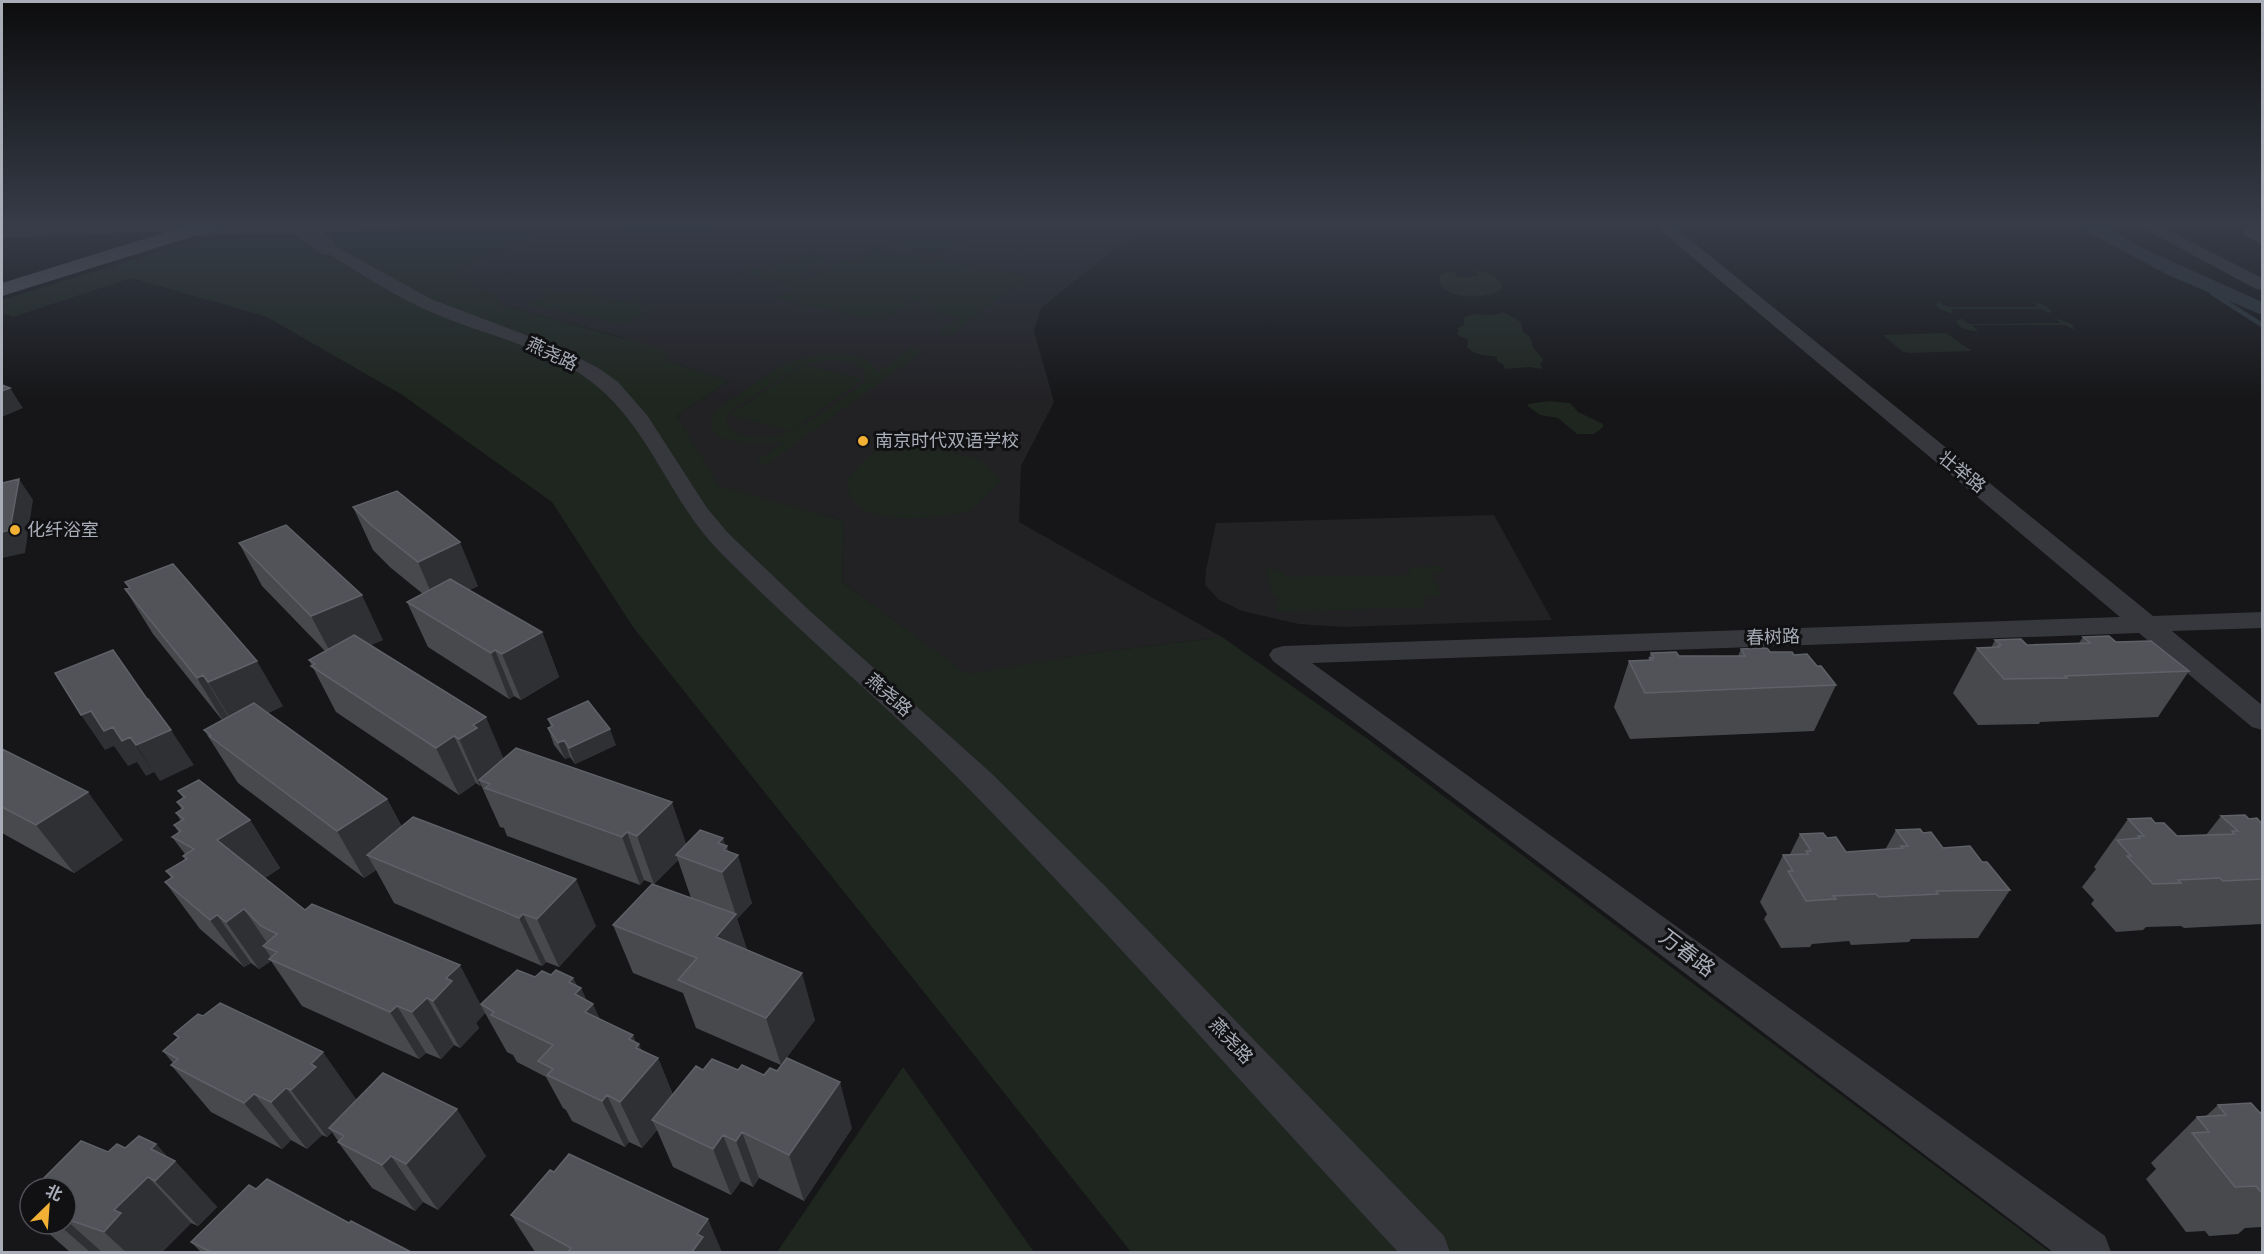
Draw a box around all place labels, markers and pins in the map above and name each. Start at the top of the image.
place label: 南京时代双语学校 [875,430,1019,452]
marker: 南京时代双语学校 [856,434,870,448]
place label: 化纤浴室 [27,519,99,541]
marker: 化纤浴室 [8,523,22,537]

